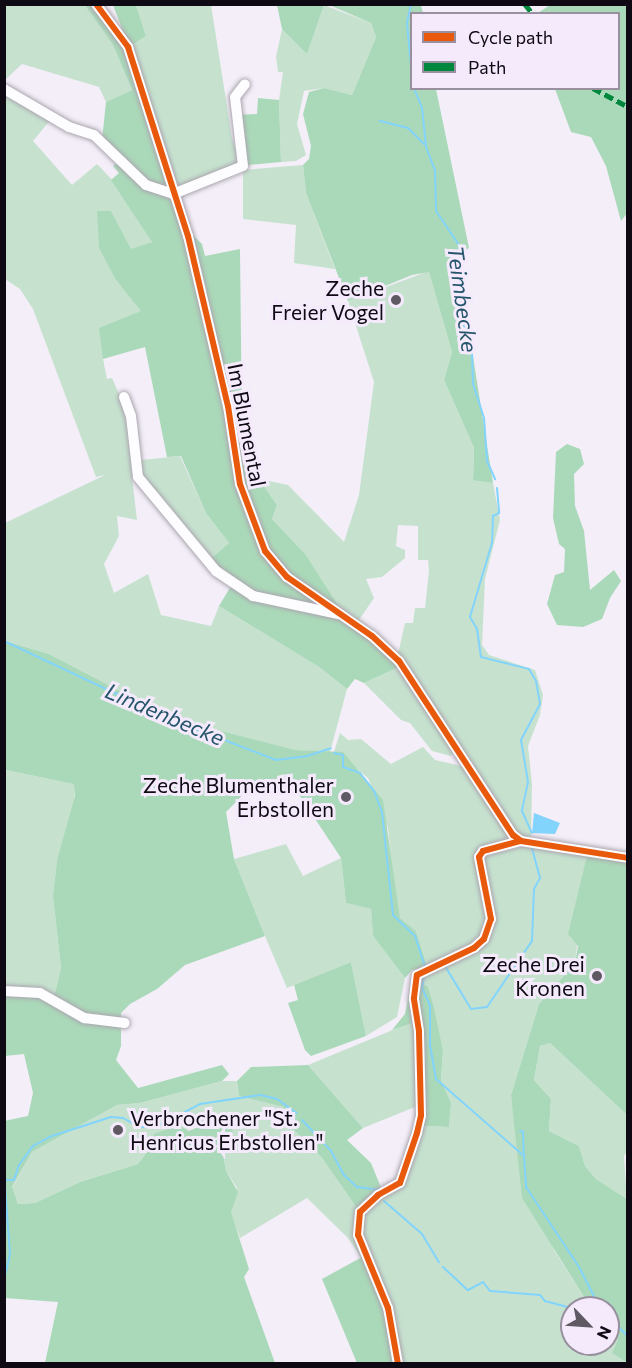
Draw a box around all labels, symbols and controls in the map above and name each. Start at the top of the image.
legend [410,12,620,90]
text: Cycle path [468,26,553,48]
text: Path [468,56,506,78]
water label: Teimbecke [442,244,484,354]
place label: Zeche Freier Vogel [271,275,384,325]
marker: Zeche Freier Vogel [389,293,403,307]
street label: Im Blumental [223,361,271,489]
water label: Lindenbecke [102,677,228,751]
place label: Zeche Blumenthaler Erbstollen [143,772,334,822]
marker: Zeche Blumenthaler Erbstollen [339,790,353,804]
place label: Zeche Drei Kronen [482,951,585,1001]
marker: Zeche Drei Kronen [590,969,604,983]
place label: Verbrochener "St. Henricus Erbstollen" [130,1105,323,1155]
marker: Verbrochener "St. Henricus Erbstollen" [111,1123,125,1137]
north arrow [560,1296,620,1356]
text: N [594,1324,616,1342]

